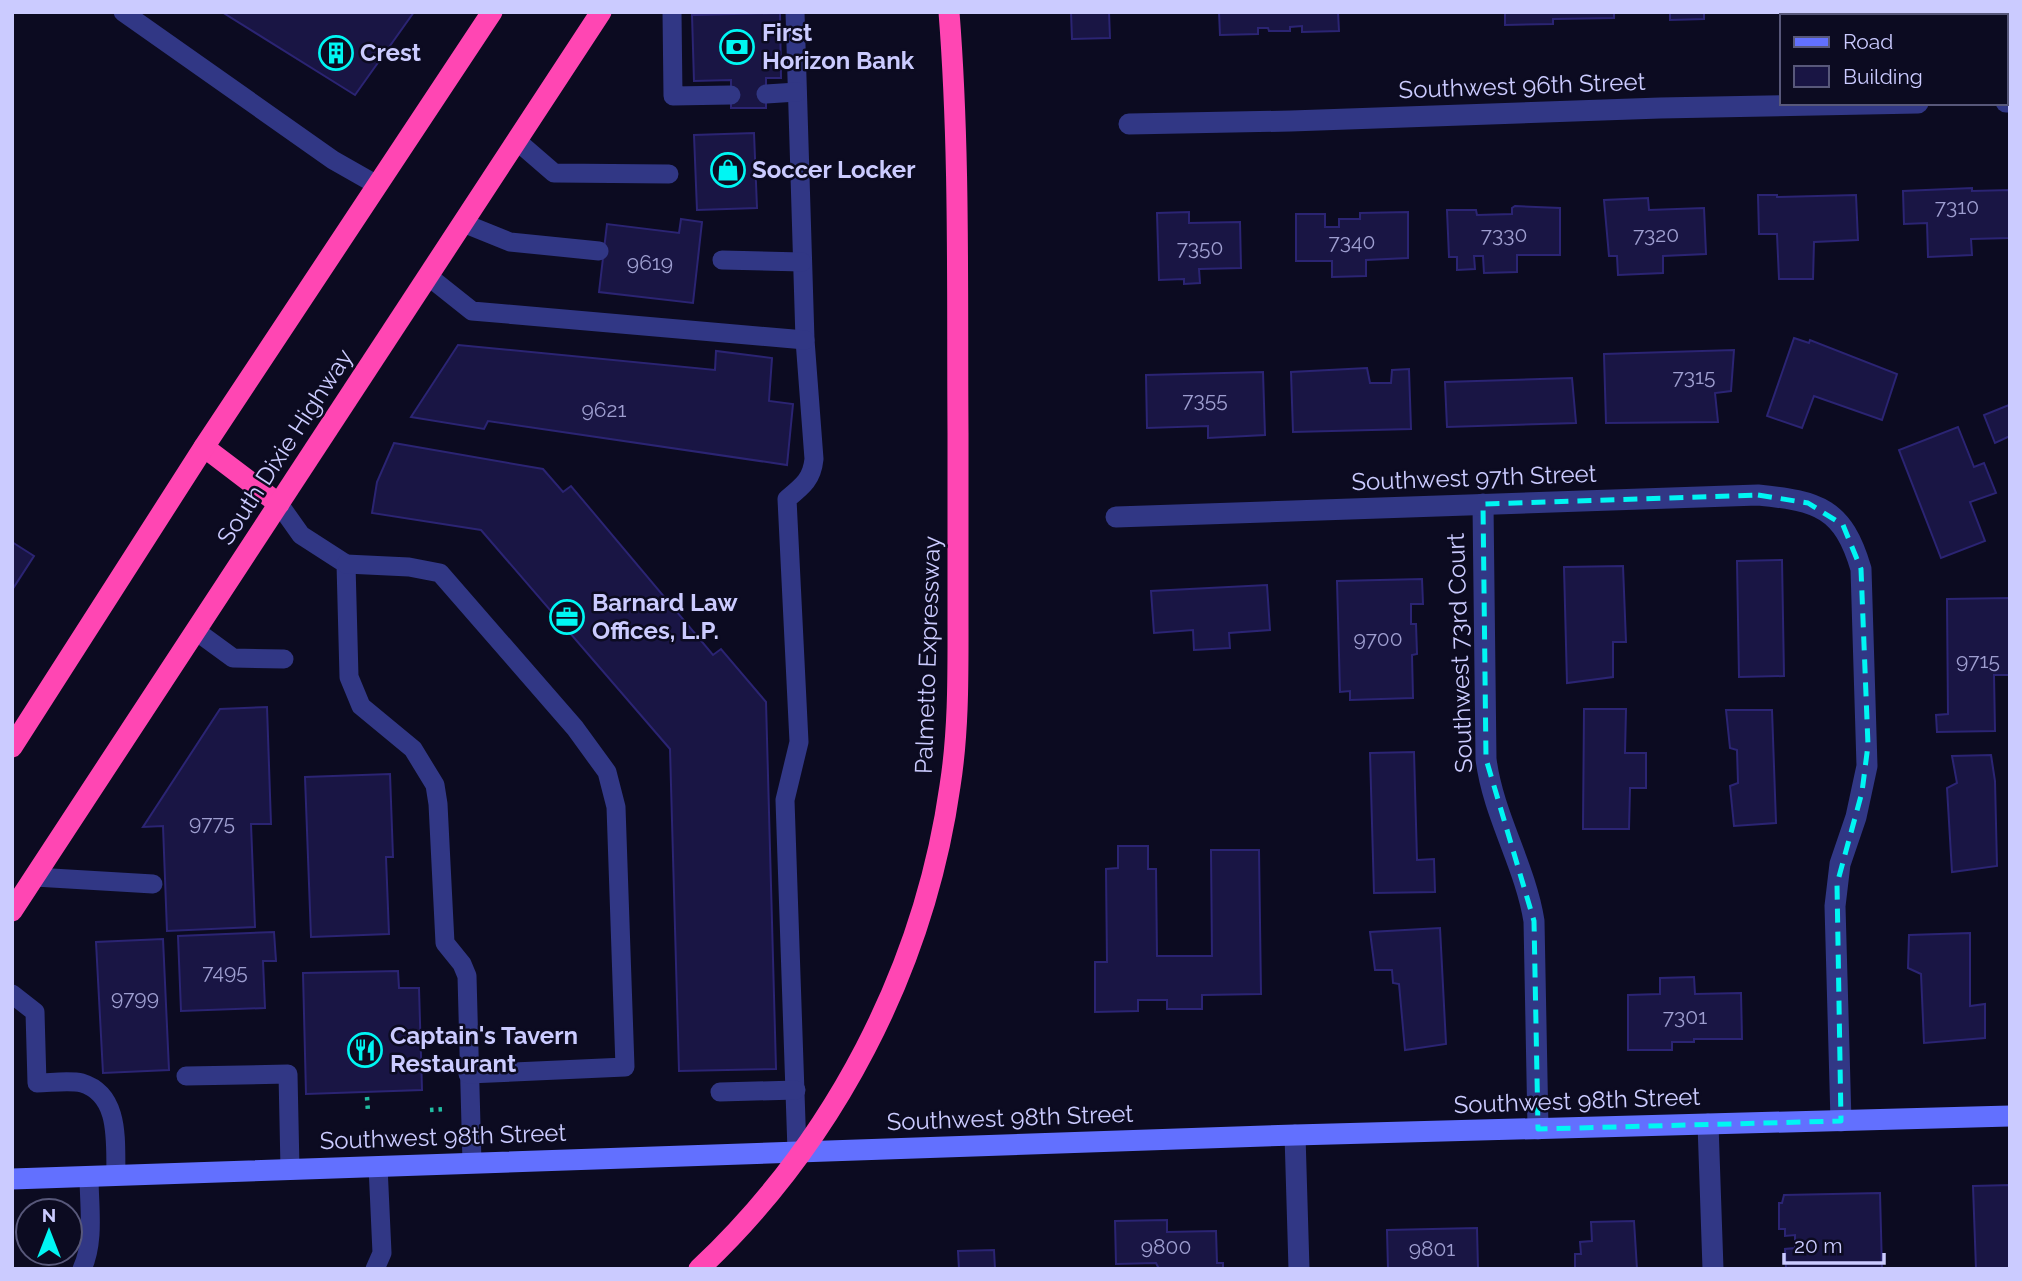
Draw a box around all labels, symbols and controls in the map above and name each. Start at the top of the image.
legend [1780,14,2008,105]
place label: First Horizon Bank [762,18,915,75]
bank icon: First Horizon Bank [718,28,756,66]
text: Road [1843,29,1893,54]
building icon: Crest [317,34,355,72]
place label: Crest [360,38,421,67]
text: Building [1843,64,1923,89]
street label: Southwest 96th Street [1398,67,1646,104]
shop icon: Soccer Locker [709,151,747,189]
place label: Soccer Locker [752,155,915,184]
house number: 7310 [1935,194,1979,219]
house number: 7330 [1481,222,1527,247]
house number: 7320 [1633,222,1679,247]
house number: 7340 [1329,229,1375,254]
house number: 7350 [1177,235,1223,260]
house number: 9619 [627,250,673,275]
street label: South Dixie Highway [210,343,359,550]
house number: 7315 [1673,364,1715,389]
house number: 7355 [1182,387,1228,412]
house number: 9621 [582,397,626,422]
street label: Southwest 97th Street [1351,459,1597,496]
street label: Southwest 73rd Court [1441,533,1478,773]
street label: Palmetto Expressway [909,535,946,775]
place label: Barnard Law Offices, L.P. [592,588,738,645]
office icon: Barnard Law Offices, L.P. [548,598,586,636]
house number: 9700 [1353,626,1403,651]
house number: 9715 [1956,648,2000,673]
house number: 9775 [189,810,235,835]
house number: 7495 [202,959,248,984]
house number: 9799 [111,985,159,1010]
house number: 7301 [1663,1004,1707,1029]
place label: Captain's Tavern Restaurant [390,1021,578,1078]
restaurant icon: Captain's Tavern Restaurant [346,1031,384,1069]
street label: Southwest 98th Street [1453,1082,1701,1119]
street label: Southwest 98th Street [886,1099,1134,1136]
street label: Southwest 98th Street [319,1118,567,1155]
north arrow [14,1197,84,1267]
text: N [42,1204,56,1226]
scale bar [1784,1222,1884,1266]
text: 20 m [1794,1233,1842,1258]
house number: 9800 [1141,1234,1191,1259]
house number: 9801 [1409,1236,1455,1261]

